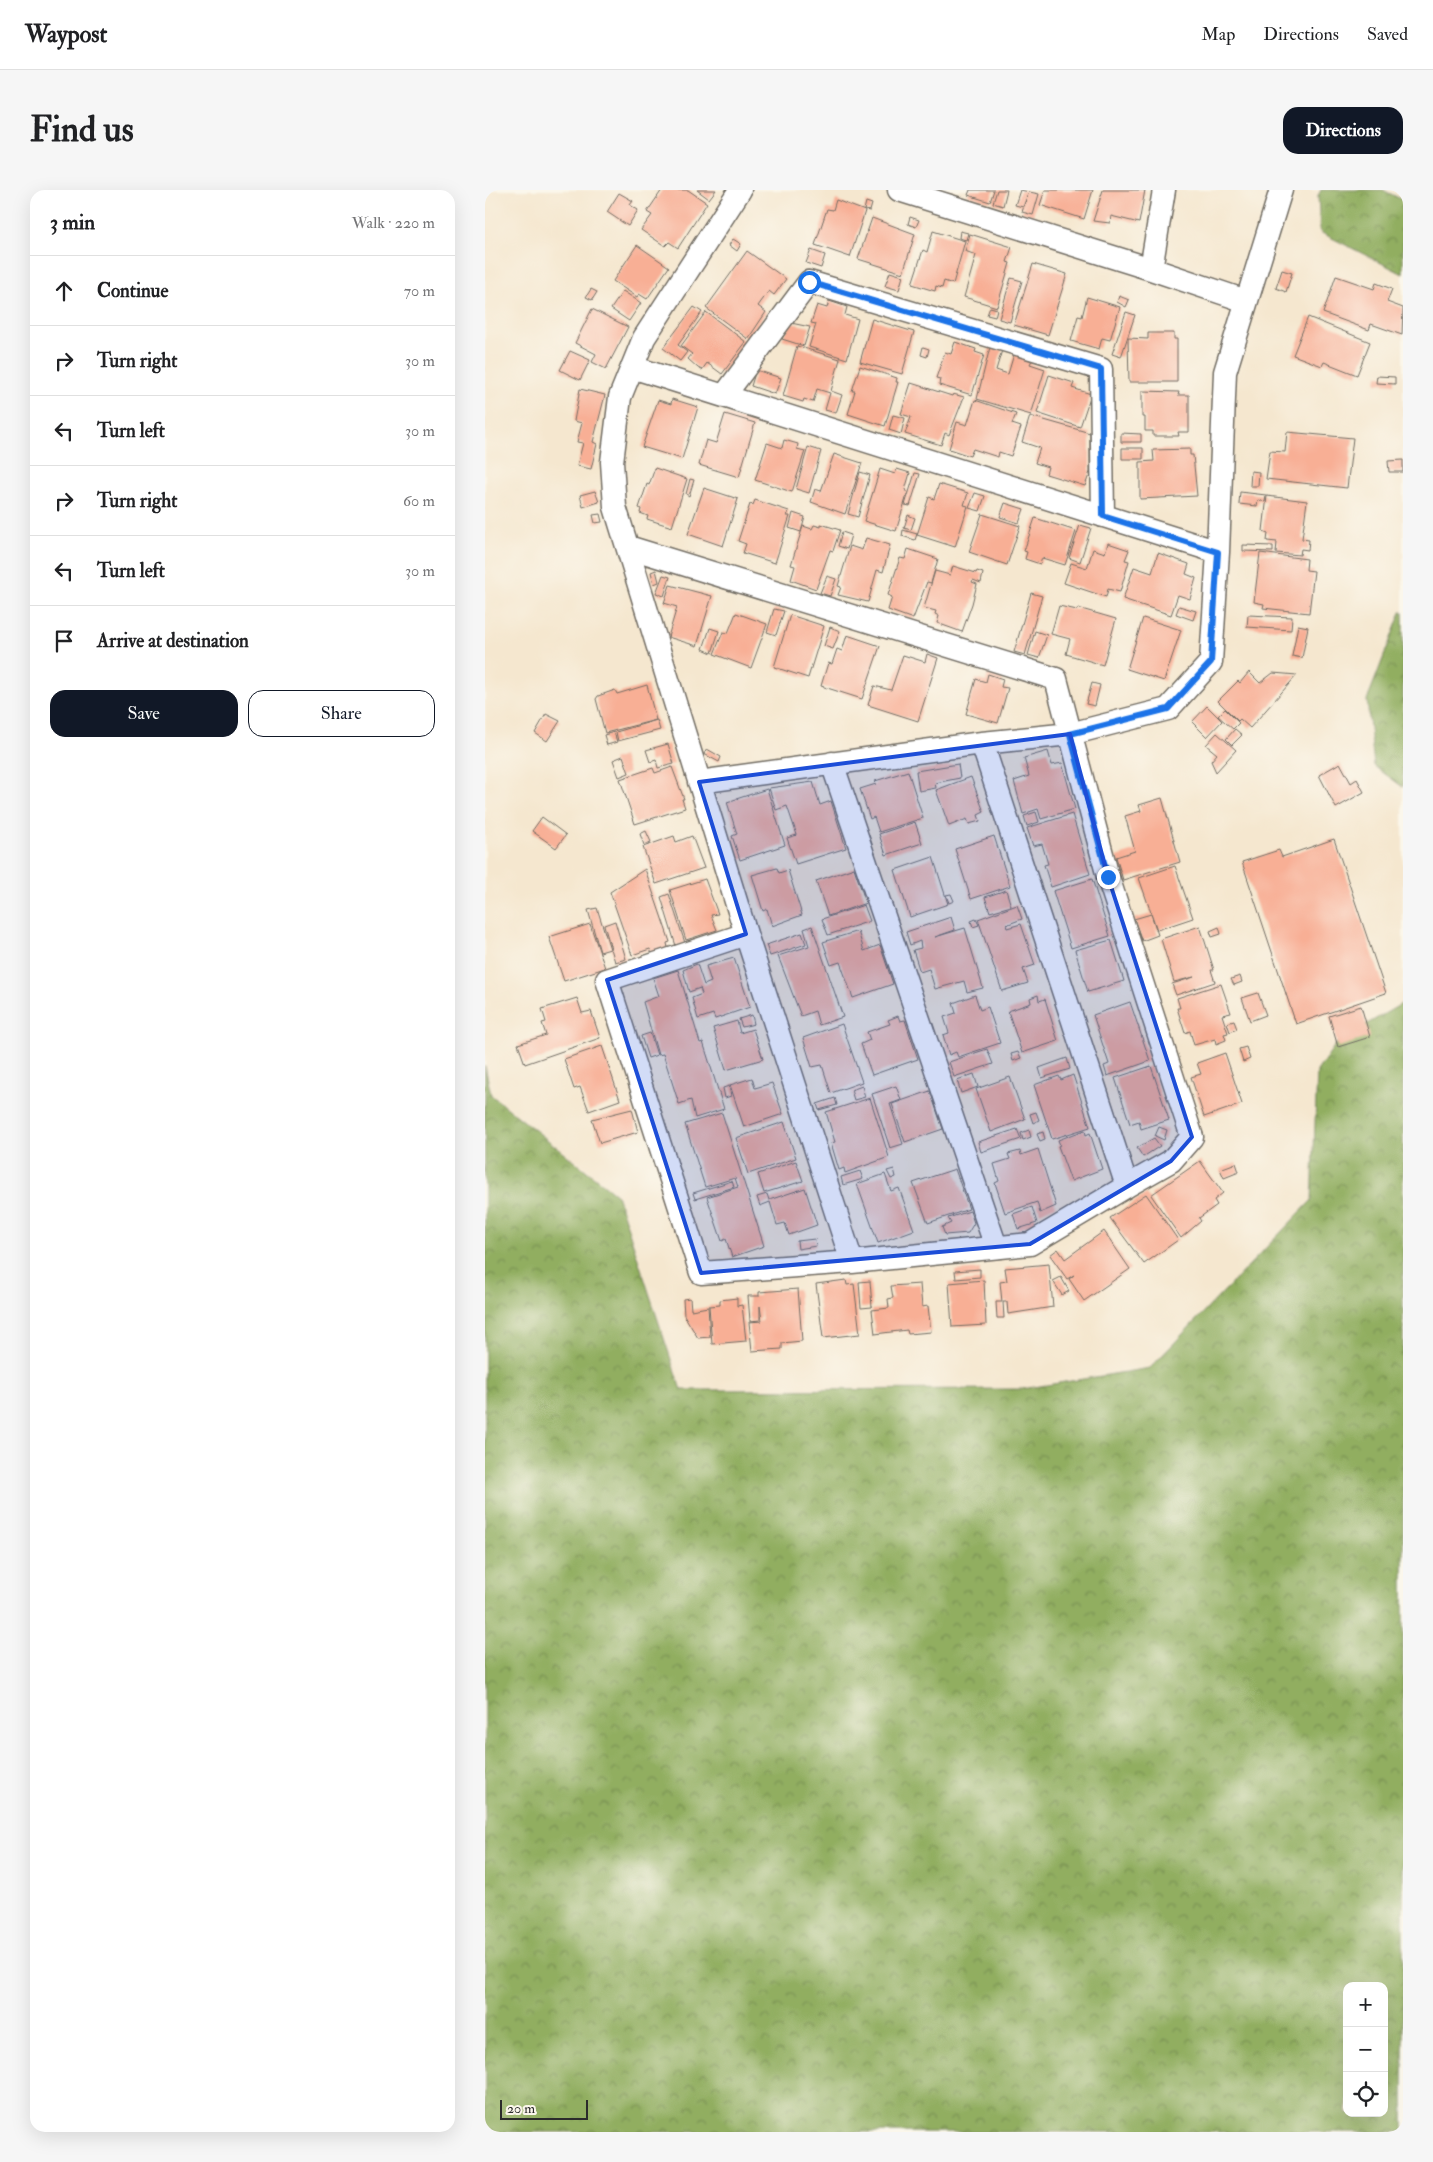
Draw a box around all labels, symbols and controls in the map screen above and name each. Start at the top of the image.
text: Waypost [25,19,107,50]
text: Map [1202,23,1235,46]
text: Directions [1263,23,1339,46]
text: Saved [1367,23,1408,46]
button: Directions [1283,107,1403,154]
text: Find us [30,108,134,152]
text: 3 min [50,209,95,236]
text: Walk · 220 m [352,213,435,233]
route start [798,271,821,294]
icon: ahead [50,277,78,305]
text: Continue [97,279,168,303]
text: 70 m [404,281,435,301]
icon: right [50,347,78,375]
text: Turn right [97,349,177,373]
text: 30 m [405,351,435,371]
icon: left [50,417,78,445]
text: Turn left [97,419,165,443]
text: 30 m [405,421,435,441]
icon: right [50,487,78,515]
text: Turn right [97,489,177,513]
text: 60 m [403,491,435,511]
icon: left [50,557,78,585]
text: Turn left [97,559,165,583]
text: 30 m [405,561,435,581]
icon: arrive [50,627,78,655]
text: Arrive at destination [97,629,249,653]
button: Save [50,690,238,737]
button: Share [248,690,435,737]
route end [1097,866,1120,889]
map controls [1343,1982,1388,2117]
button: + [1343,1982,1388,2027]
button: − [1343,2027,1388,2072]
button: locate [1343,2072,1388,2117]
scale bar [500,2097,587,2120]
text: 20 m [507,2100,535,2117]

